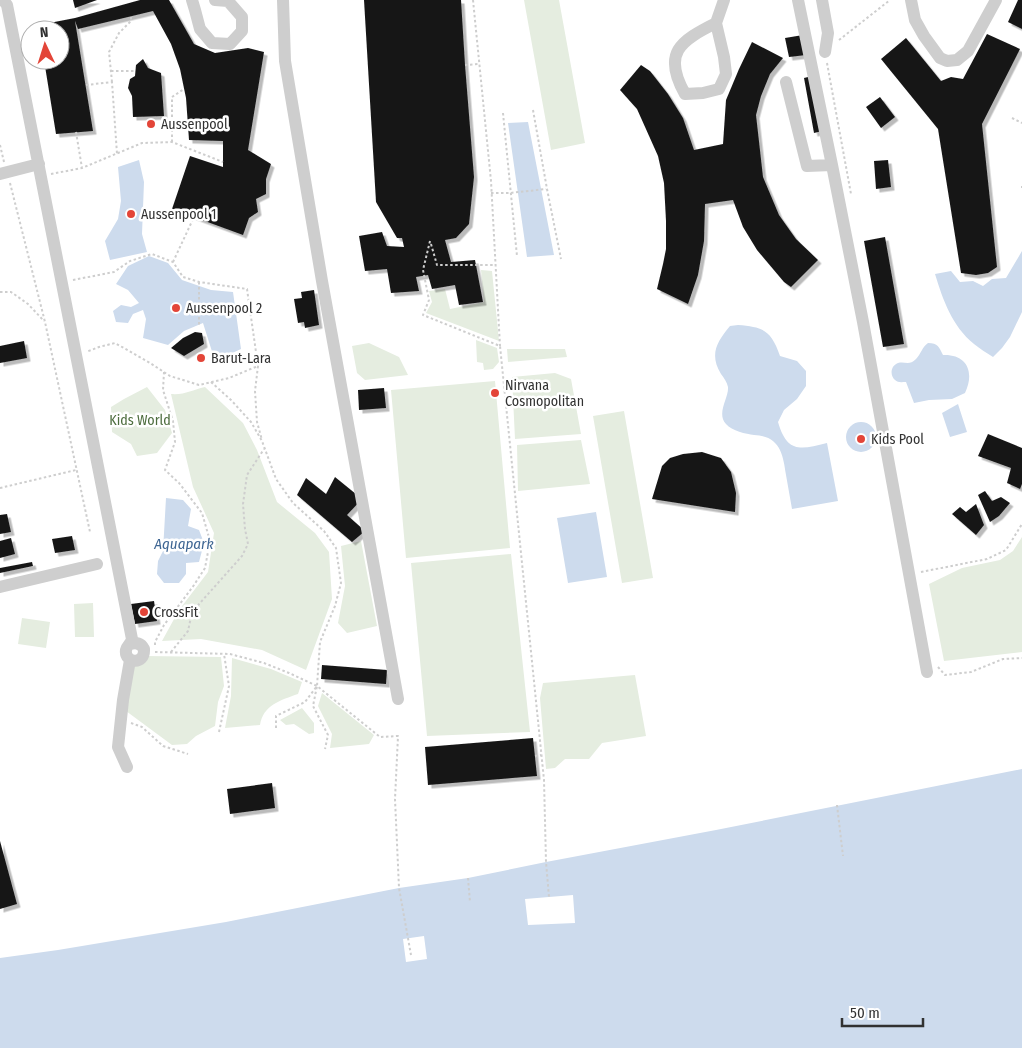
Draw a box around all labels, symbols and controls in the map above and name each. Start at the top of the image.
north arrow [20,20,70,70]
text: N [39,24,49,41]
place label: Aussenpool [161,116,228,133]
marker: Aussenpool [145,118,157,130]
place label: Aussenpool 1 [141,206,216,223]
marker: Aussenpool 1 [125,208,137,220]
place label: Aussenpool 2 [186,300,262,317]
marker: Aussenpool 2 [170,302,182,314]
place label: Barut-Lara [211,350,271,367]
marker: Barut-Lara [195,352,207,364]
place label: Nirvana Cosmopolitan [505,377,584,410]
marker: Nirvana Cosmopolitan [489,387,501,399]
park label: Kids World [109,412,171,429]
place label: Kids Pool [871,431,924,448]
marker: Kids Pool [855,433,867,445]
water label: Aquapark [153,535,214,553]
place label: CrossFit [154,604,199,621]
marker: CrossFit [138,606,150,618]
scale bar [842,996,923,1028]
text: 50 m [850,1004,880,1022]

